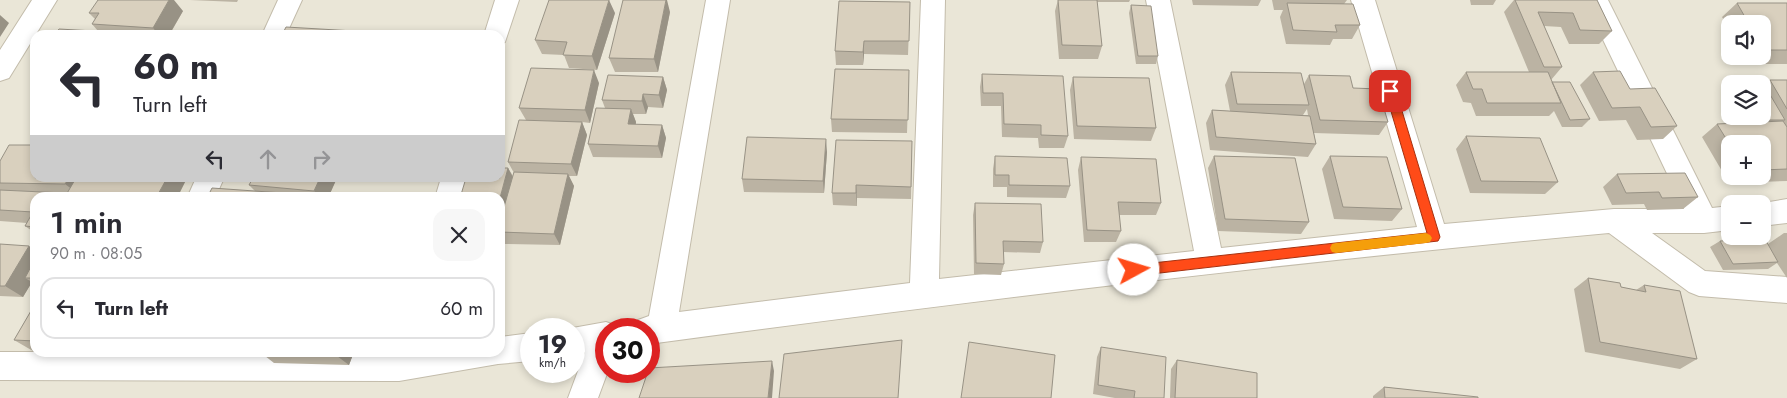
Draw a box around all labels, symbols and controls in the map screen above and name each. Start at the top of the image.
map controls [1721,15,1771,245]
button: sound [1721,15,1771,65]
text: 60 m [133,42,219,92]
icon: left [50,50,115,115]
pin [1369,70,1411,112]
button: layers [1721,75,1771,125]
icon: arrive [1376,77,1404,105]
text: Turn left [133,88,207,120]
button: + [1721,135,1771,185]
icon: left [201,145,229,173]
icon: ahead [254,145,282,173]
icon: right [307,145,335,173]
button: − [1721,195,1771,245]
text: 1 min [50,201,123,244]
button: close [433,209,485,261]
text: 90 m · 08:05 [50,242,142,265]
position arrow [1107,243,1159,295]
icon: left [52,294,80,322]
text: Turn left [95,295,168,322]
text: 60 m [440,295,483,322]
speed limit sign: 30 [595,318,660,383]
text: 19 [538,326,567,362]
text: km/h [539,354,566,372]

